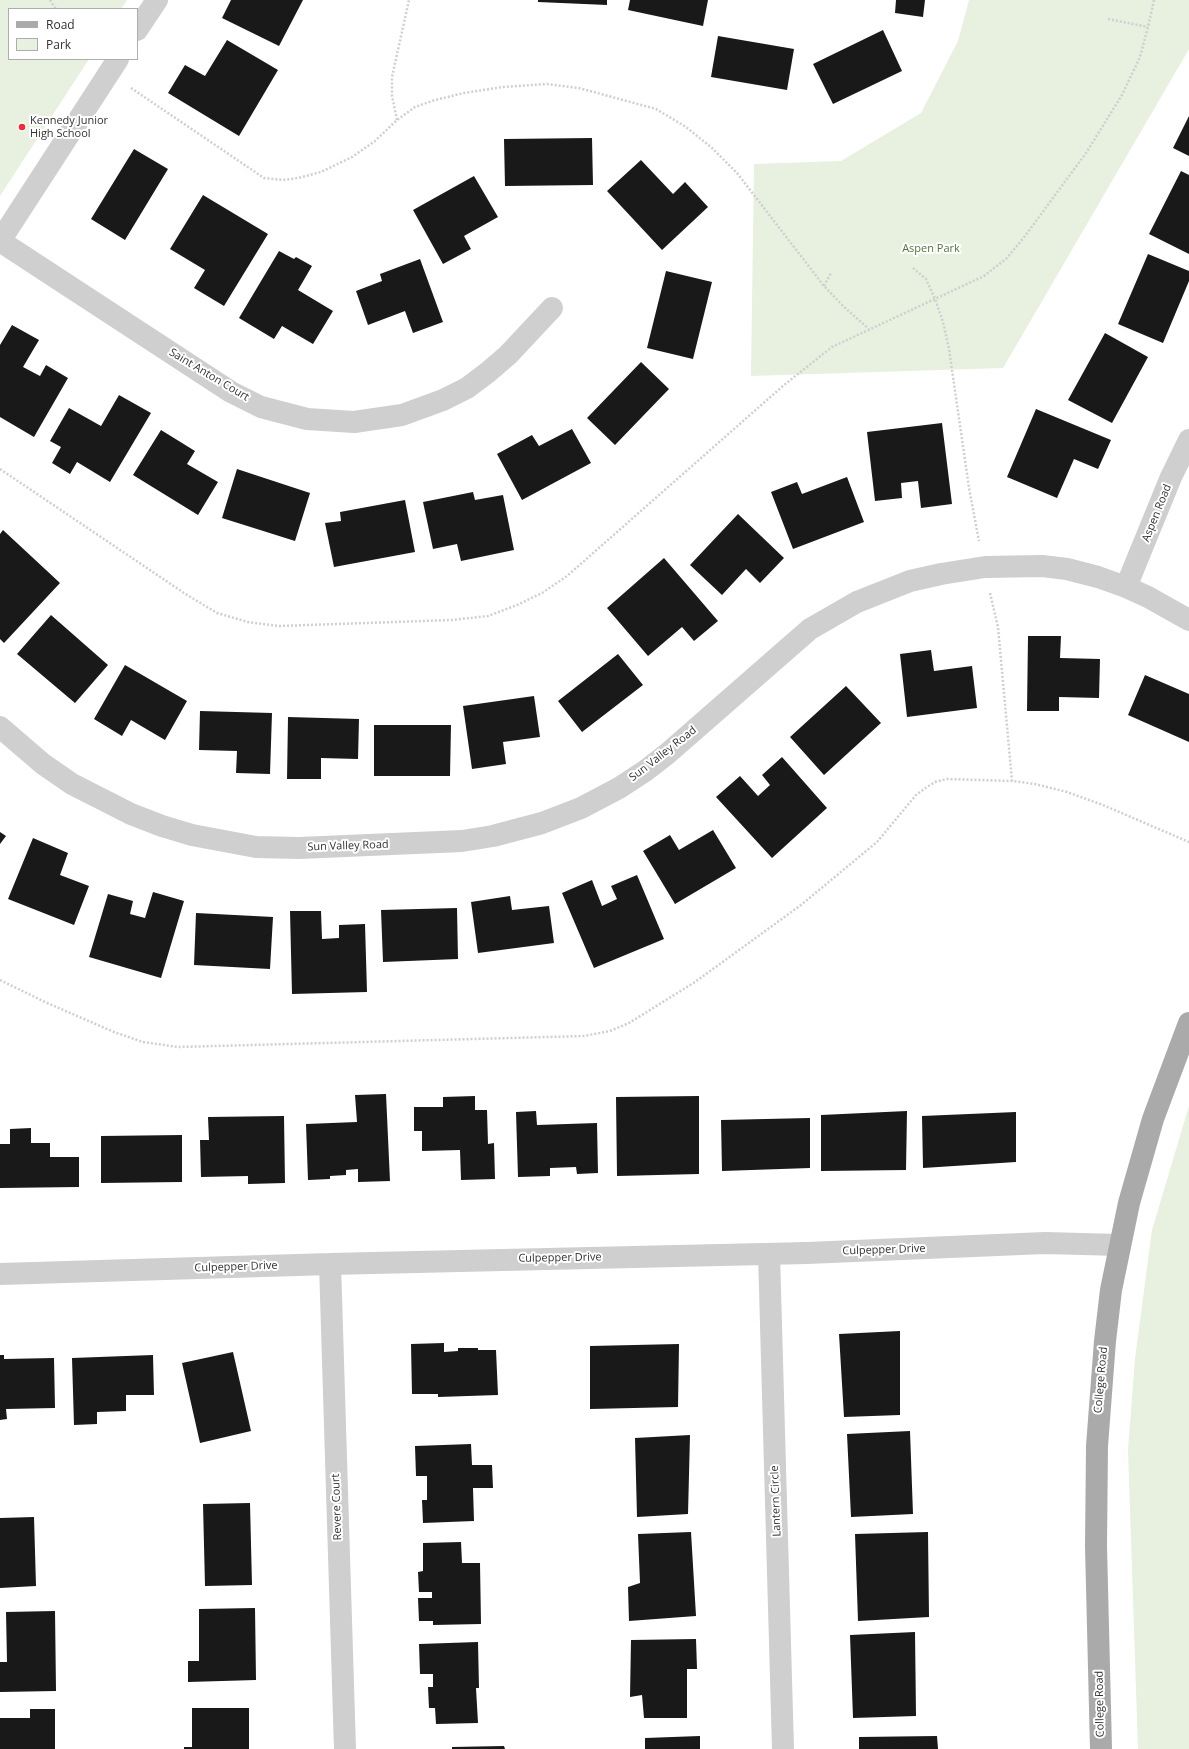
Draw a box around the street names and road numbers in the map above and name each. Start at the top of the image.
street label: Saint Anton Court [167,346,251,404]
street label: Aspen Road [1139,482,1175,544]
street label: Sun Valley Road [627,724,699,784]
street label: Sun Valley Road [307,838,389,854]
street label: Culpepper Drive [842,1242,926,1258]
street label: Culpepper Drive [518,1251,602,1265]
street label: Culpepper Drive [194,1259,278,1275]
street label: College Road [1092,1346,1110,1414]
street label: Lantern Circle [768,1465,784,1537]
street label: Revere Court [329,1473,345,1541]
street label: College Road [1093,1671,1107,1737]

